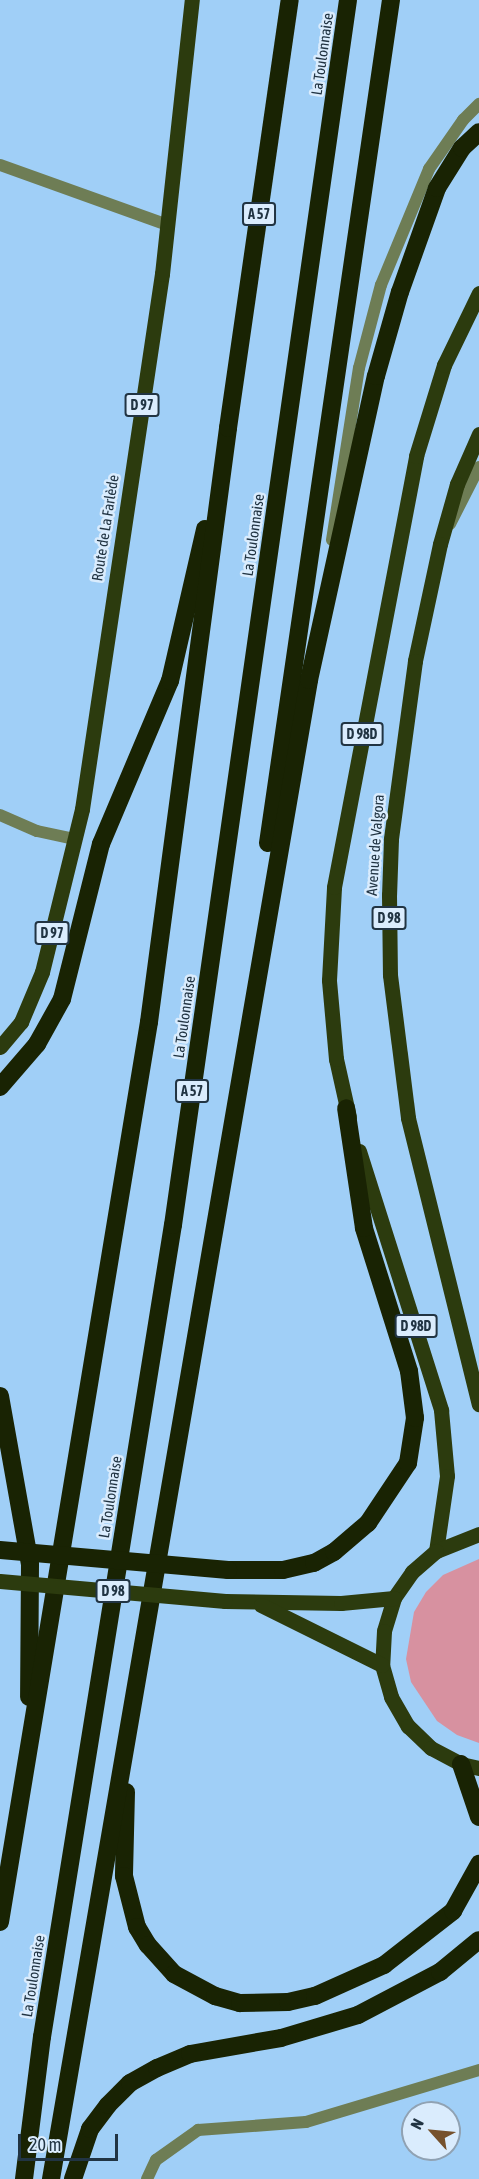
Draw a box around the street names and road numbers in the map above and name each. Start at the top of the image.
street label: La Toulonnaise [307,12,337,96]
road number: A 57 [241,203,277,225]
road number: D 97 [124,394,160,416]
street label: Route de La Farlède [88,474,122,582]
street label: La Toulonnaise [238,493,268,577]
road number: D 98D [340,723,385,745]
street label: Avenue de Valgora [362,794,388,896]
road number: D 98 [371,907,407,929]
road number: D 97 [34,922,70,944]
street label: La Toulonnaise [169,975,199,1059]
road number: A 57 [174,1080,210,1102]
road number: D 98D [394,1315,438,1337]
street label: La Toulonnaise [95,1455,125,1539]
road number: D 98 [95,1580,131,1602]
street label: La Toulonnaise [18,1934,48,2018]

